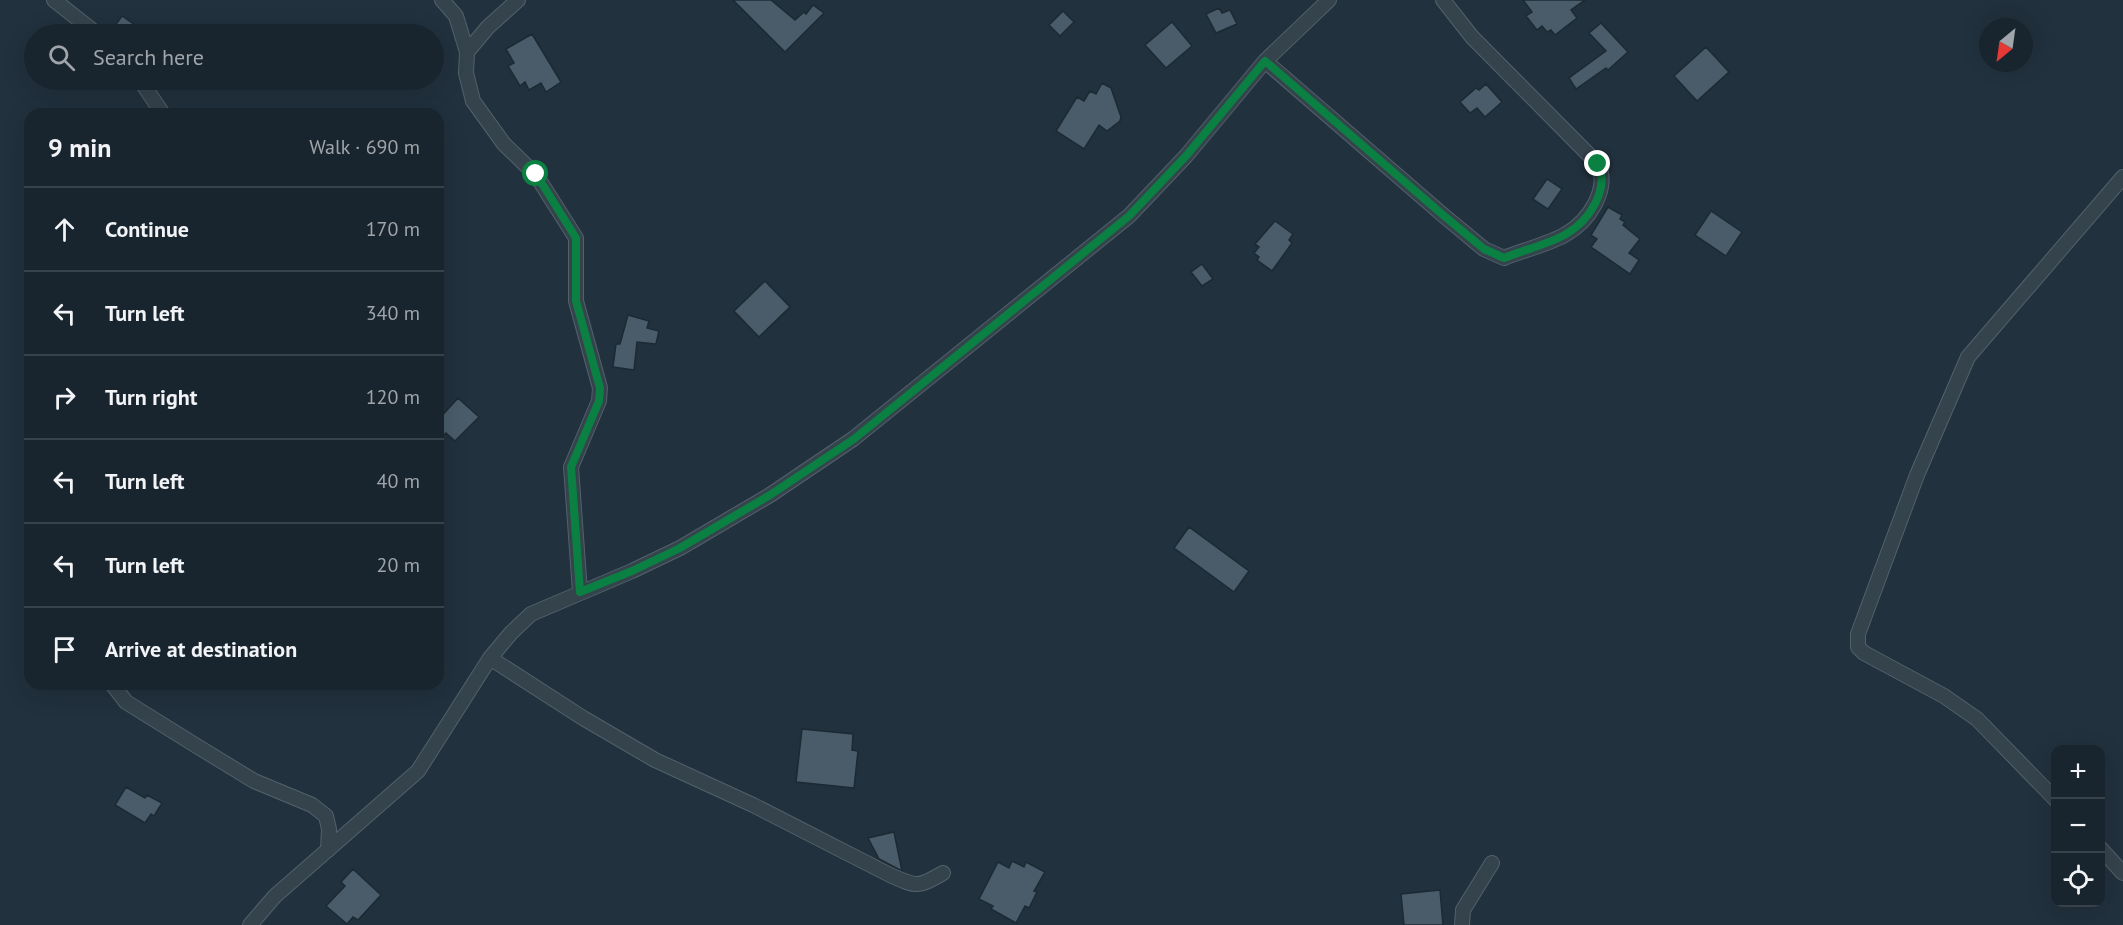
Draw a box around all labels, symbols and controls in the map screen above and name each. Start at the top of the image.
north arrow [1979,18,2033,72]
search box [24,24,444,90]
icon: search [45,41,78,74]
text: Search here [93,43,204,71]
text: 9 min [48,131,111,164]
text: Walk · 690 m [309,134,420,160]
route end [1584,150,1610,176]
route start [522,160,548,186]
icon: ahead [48,213,81,246]
text: Continue [105,215,189,243]
text: 170 m [366,216,420,242]
icon: left [48,297,81,330]
text: Turn left [105,299,185,327]
text: 340 m [366,300,420,326]
icon: right [48,381,81,414]
text: Turn right [105,383,197,411]
text: 120 m [366,384,420,410]
icon: left [48,465,81,498]
text: Turn left [105,467,185,495]
text: 40 m [377,468,420,494]
icon: left [48,549,81,582]
text: Turn left [105,551,185,579]
text: 20 m [377,552,420,578]
icon: arrive [48,633,81,666]
text: Arrive at destination [105,635,297,663]
map controls [2051,745,2105,907]
button: + [2051,745,2105,799]
button: − [2051,799,2105,853]
button: locate [2051,853,2105,907]

